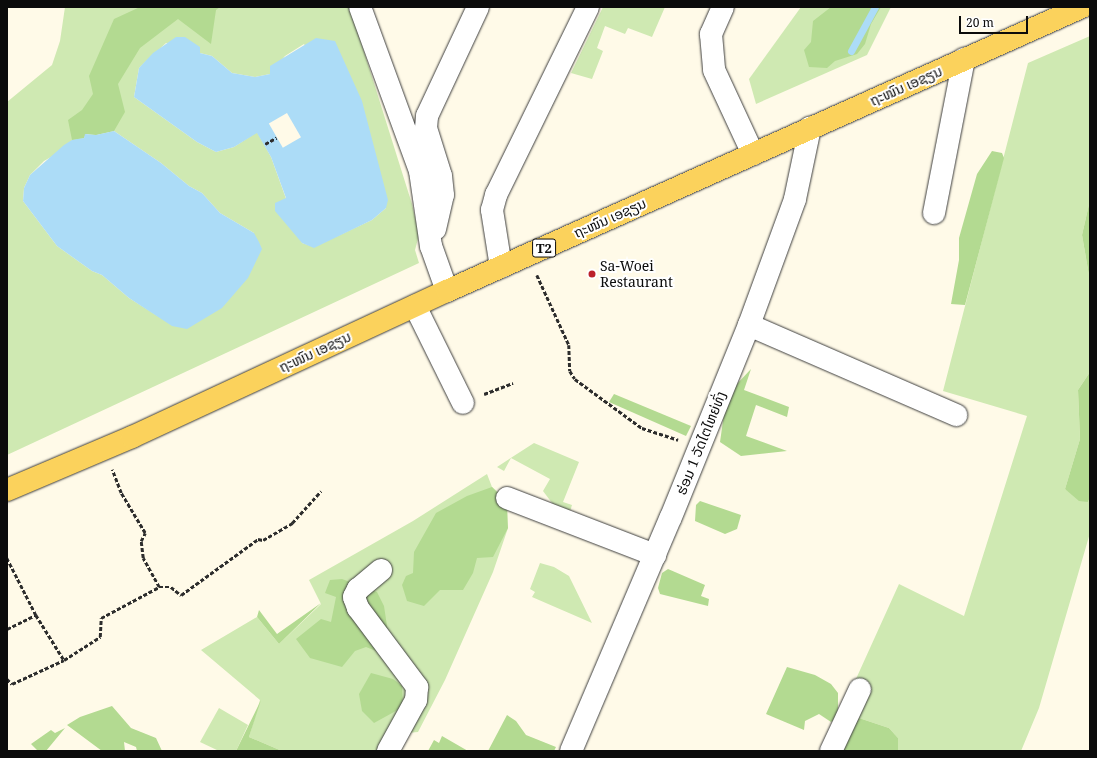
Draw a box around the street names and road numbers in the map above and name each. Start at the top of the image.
street label: ຖະໜົນ ເອຊຽນ [867,63,945,109]
street label: ຖະໜົນ ເອຊຽນ [571,195,649,241]
road number: T2 [532,237,556,259]
street label: ຖະໜົນ ເອຊຽນ [276,328,354,376]
street label: ຮ່ອມ 1 ວັດໄຕໄຫຍ່ທົ່ງ [673,389,729,497]

